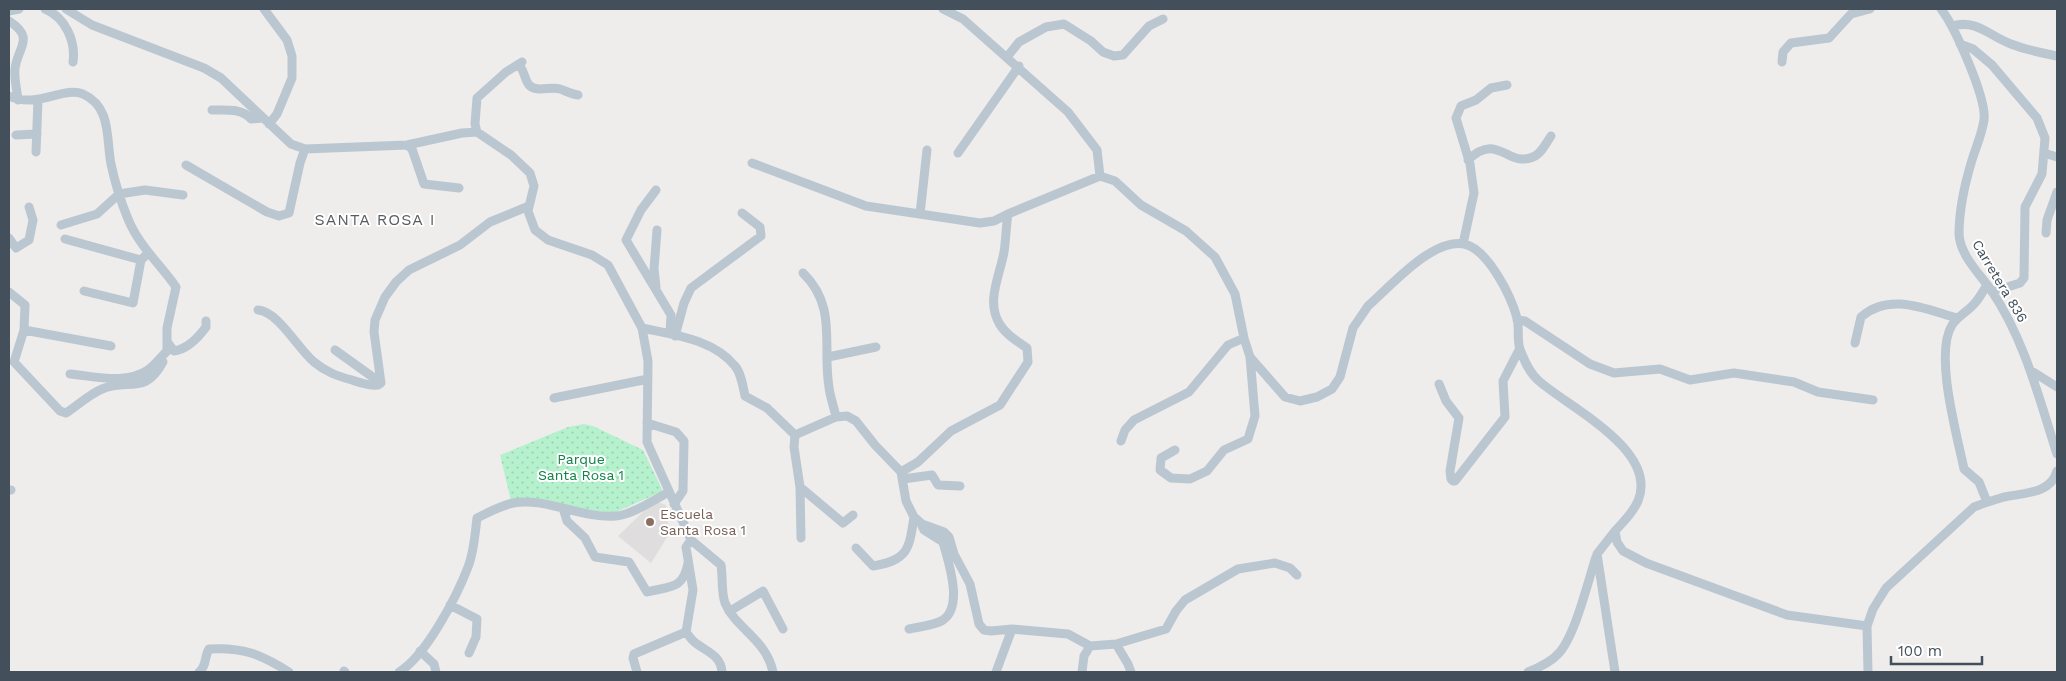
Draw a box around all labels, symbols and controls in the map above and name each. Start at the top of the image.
district label: SANTA ROSA I [315,210,435,229]
street label: Carretera 836 [1969,237,2031,325]
park label: Parque Santa Rosa 1 [538,451,624,483]
place label: Escuela Santa Rosa 1 [660,506,746,538]
marker: Escuela Santa Rosa 1 [644,516,656,528]
scale bar [1891,634,1982,666]
text: 100 m [1898,642,1942,660]

